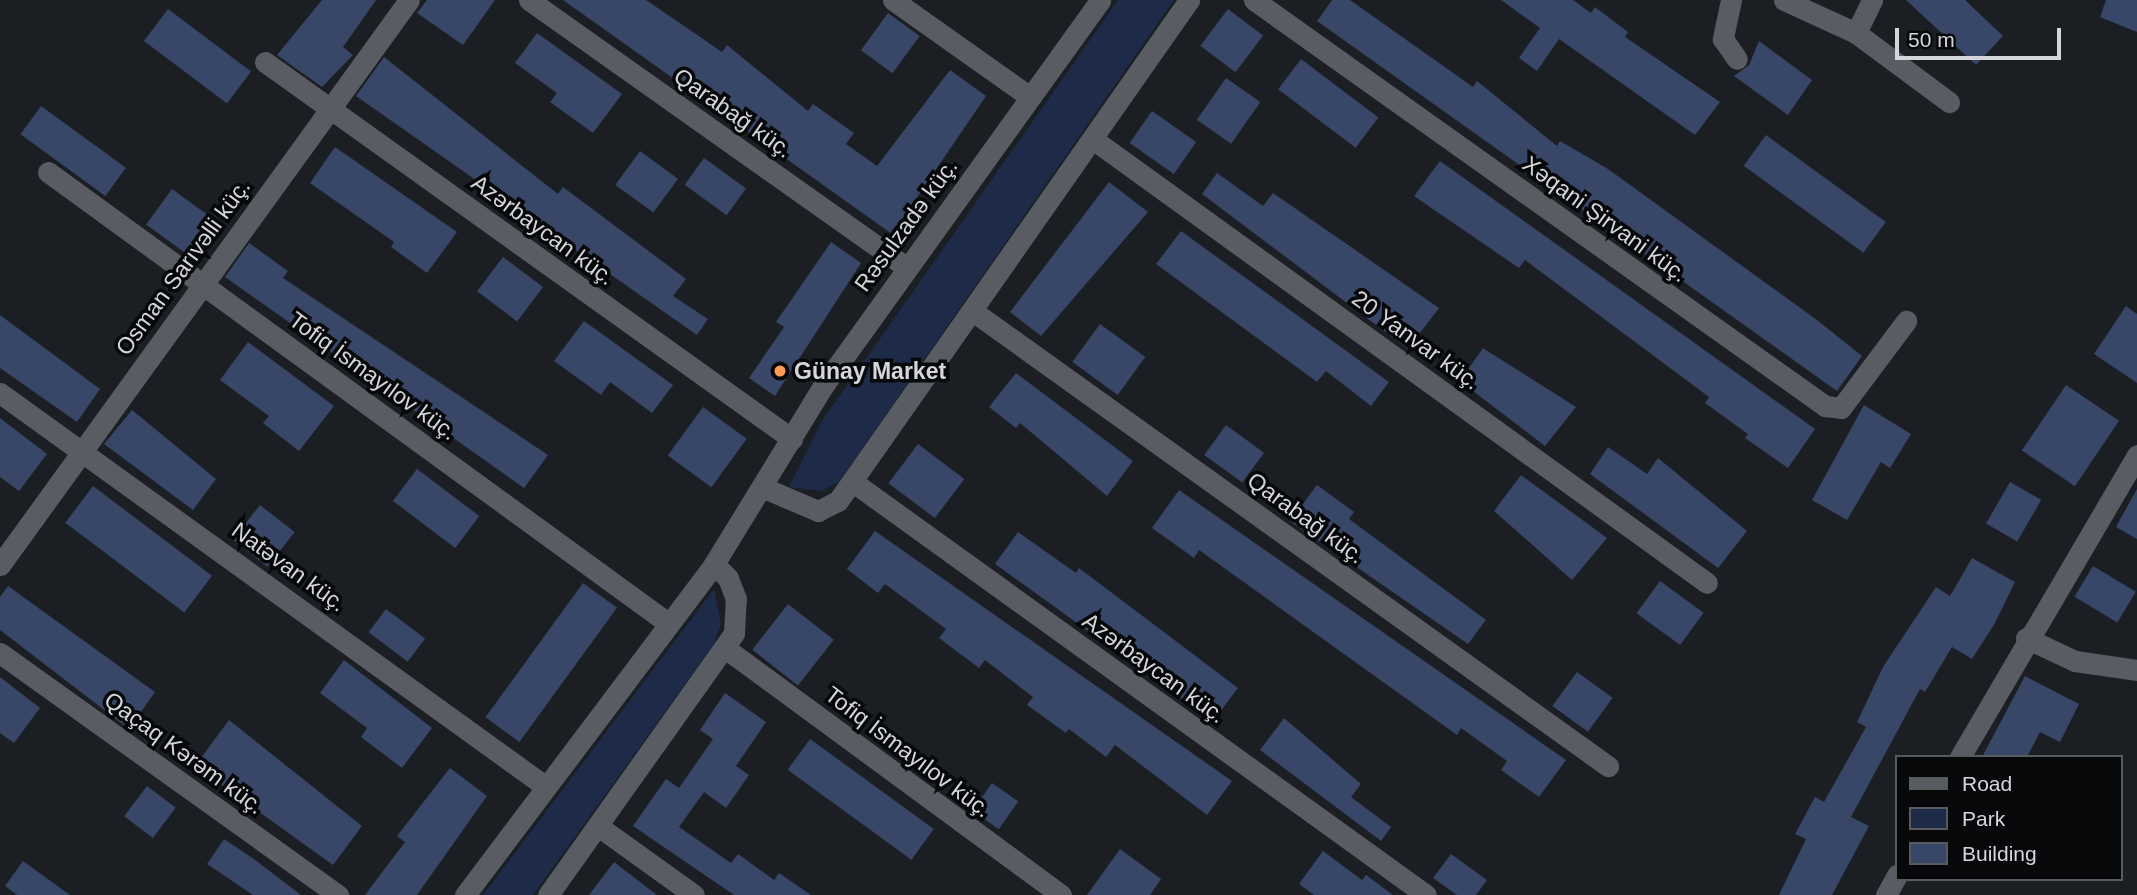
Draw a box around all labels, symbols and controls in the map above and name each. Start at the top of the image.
scale bar [1899,14,2065,58]
text: 50 m [1908,28,1955,51]
street label: Qarabağ küç. [669,62,797,164]
street label: Xəqani Şirvani küç. [1517,150,1693,288]
street label: Rəsulzadə küç. [849,153,963,297]
street label: Azərbaycan küç. [466,169,620,291]
street label: Osman Sarıvəlli küç. [110,174,256,360]
street label: 20 Yanvar küç. [1347,284,1485,396]
street label: Tofiq İsmayılov küç. [284,306,462,446]
place label: Günay Market [794,357,946,385]
marker: Günay Market [772,363,788,379]
street label: Qarabağ küç. [1242,466,1370,570]
street label: Natəvan küç. [227,516,351,618]
street label: Azərbaycan küç. [1077,607,1231,729]
street label: Tofiq İsmayılov küç. [820,681,996,823]
street label: Qaçaq Kərəm küç. [99,686,269,820]
legend [1896,755,2123,881]
text: Road [1962,772,2012,795]
text: Park [1962,807,2005,830]
text: Building [1962,842,2037,865]

